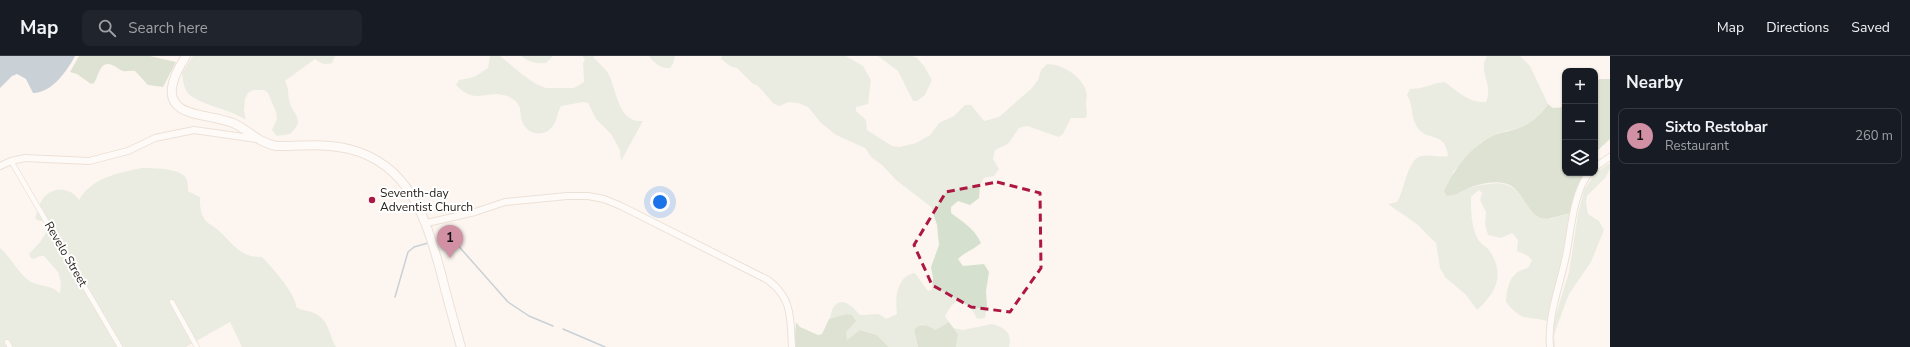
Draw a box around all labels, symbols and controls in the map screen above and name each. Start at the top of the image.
search box [82,10,362,46]
text: Map [20,15,58,41]
icon: search [96,17,118,39]
text: Search here [128,18,208,38]
text: Map [1717,18,1744,37]
text: Directions [1766,18,1829,37]
text: Saved [1851,18,1890,37]
map controls [1562,68,1598,176]
button: + [1562,68,1598,104]
text: Nearby [1626,71,1683,94]
button: − [1562,104,1598,140]
text: Sixto Restobar [1665,117,1768,137]
text: 1 [1636,127,1644,145]
text: 260 m [1855,127,1893,145]
text: Restaurant [1665,137,1729,155]
button: layers [1562,140,1598,176]
place label: Seventh-day Adventist Church [380,185,473,215]
your location [650,192,670,212]
marker: Seventh-day Adventist Church [367,195,377,205]
street label: Revelo Street [41,219,91,290]
pin: 1 [437,225,463,258]

